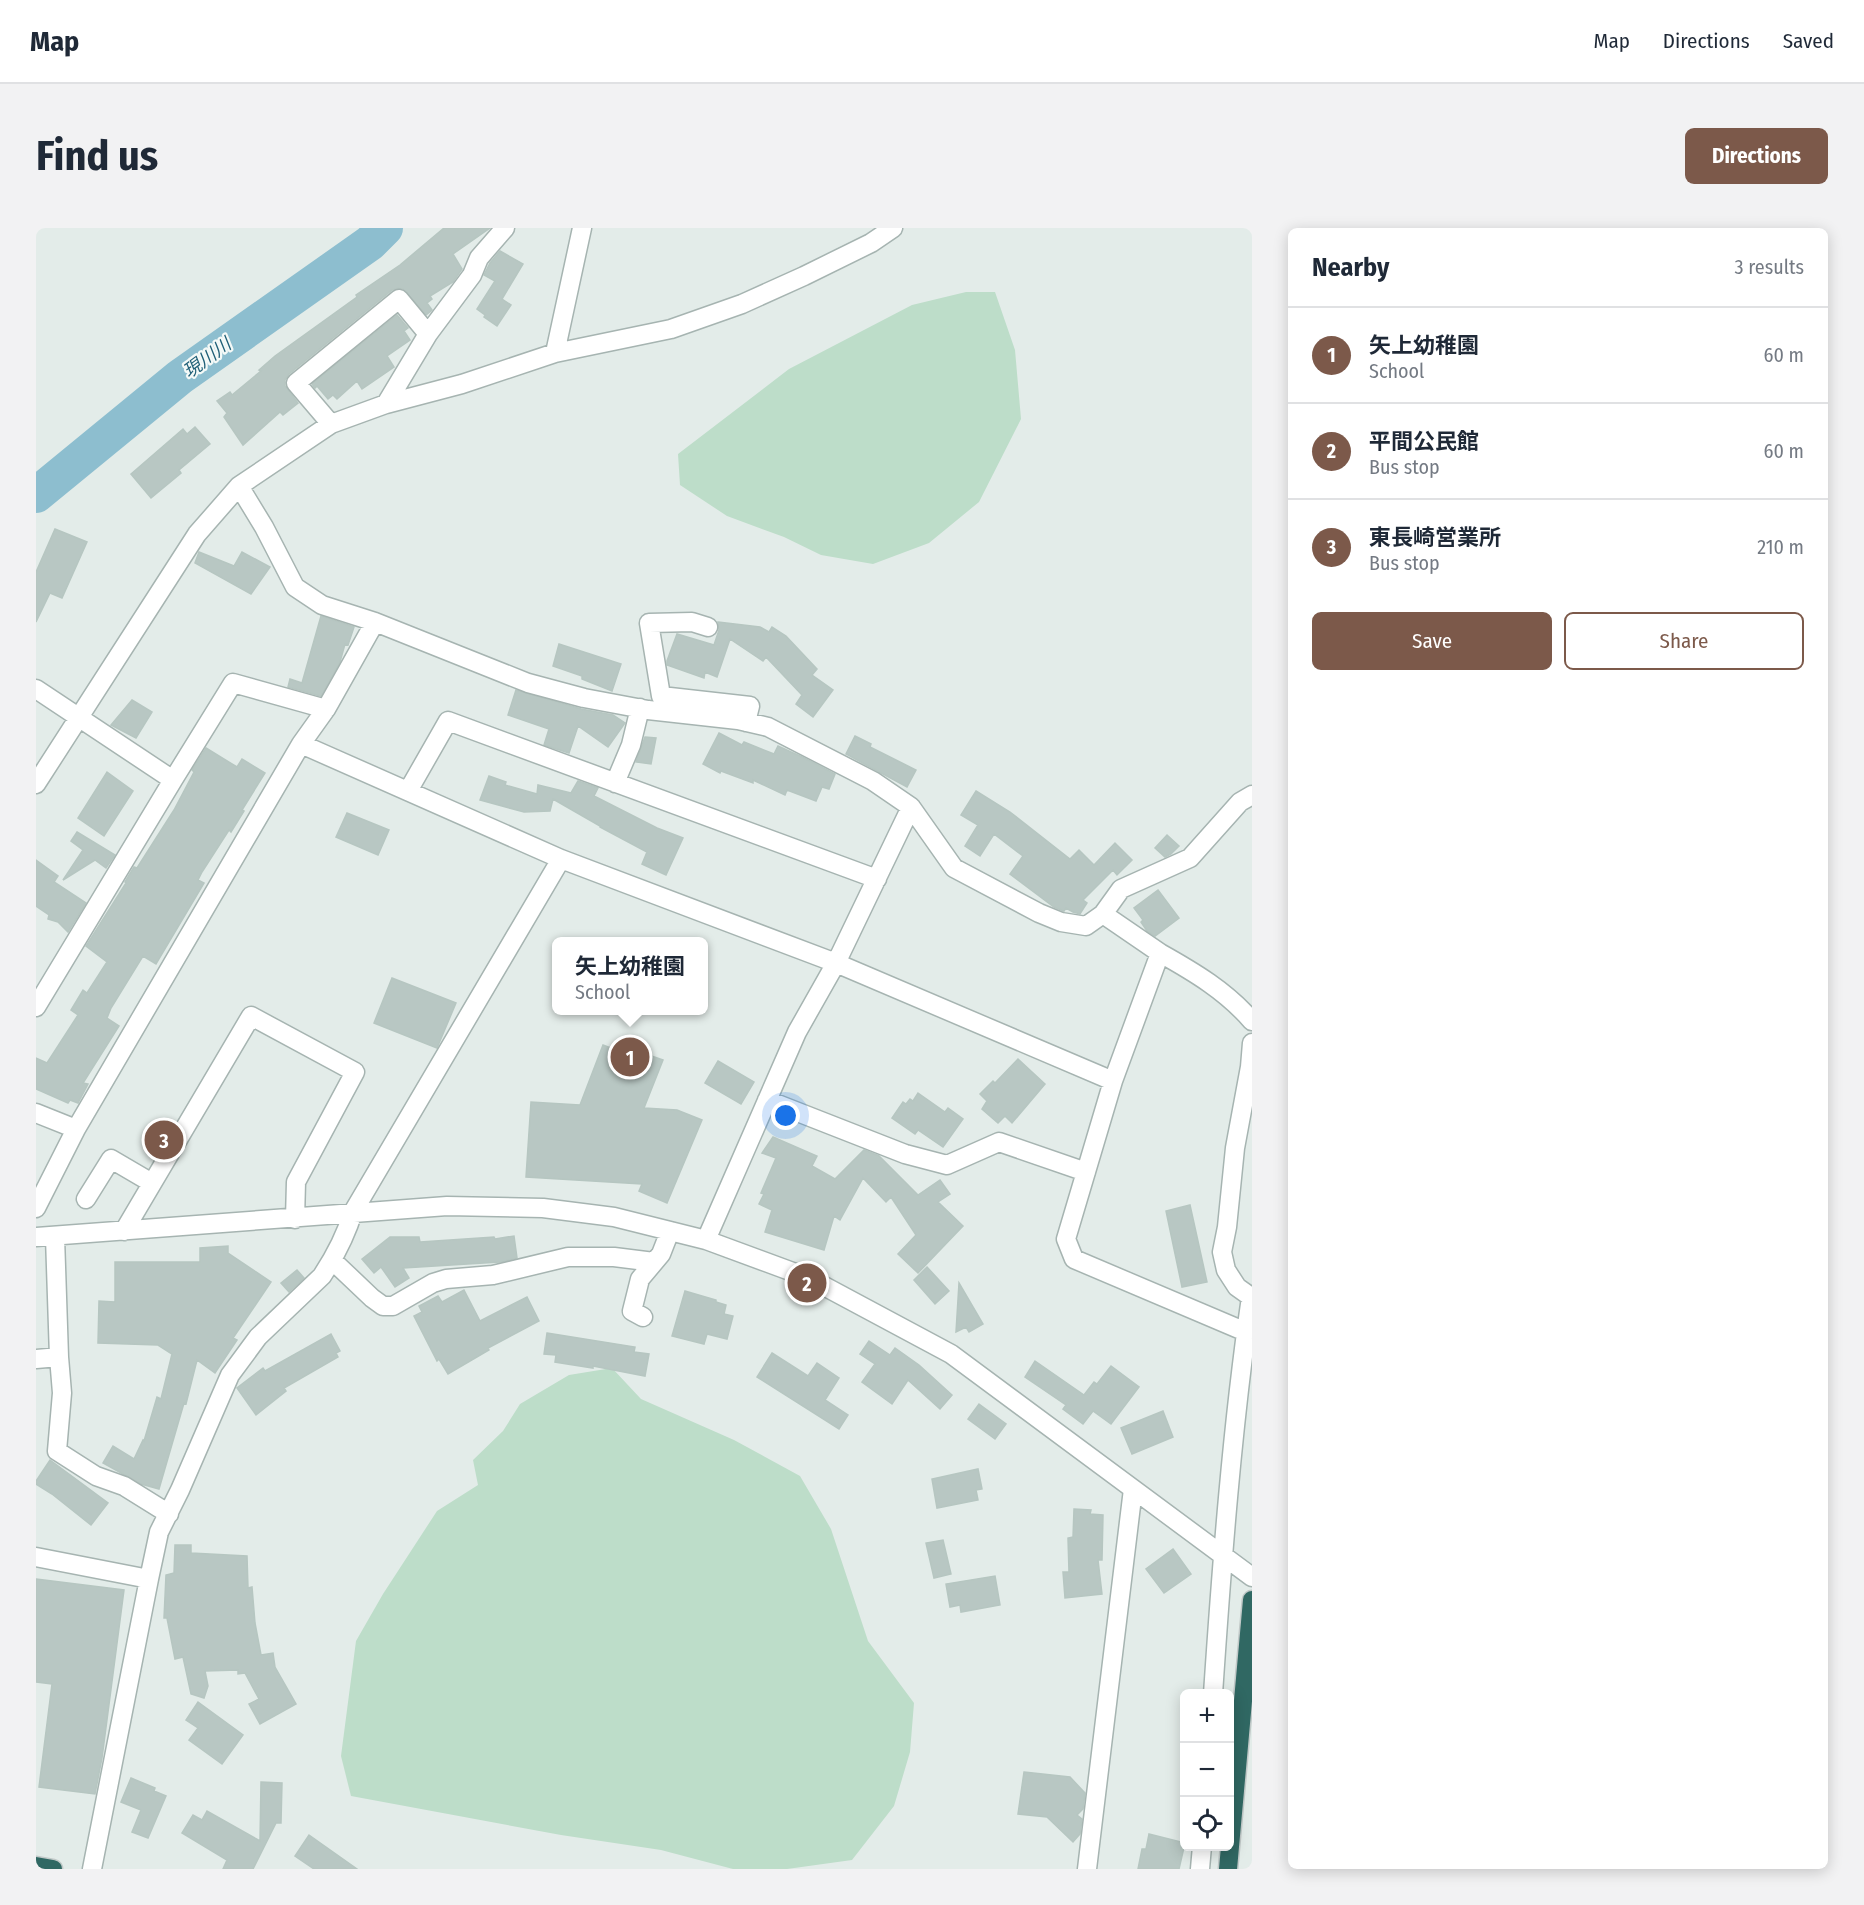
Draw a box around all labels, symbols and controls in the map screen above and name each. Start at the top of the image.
text: Map [30,25,79,58]
text: Map [1593,28,1630,54]
text: Directions [1663,28,1750,54]
text: Saved [1783,28,1834,54]
button: Directions [1685,128,1828,184]
text: Find us [36,131,158,181]
text: Nearby [1312,252,1389,283]
text: 3 results [1735,255,1804,279]
water label: 現川川 [179,332,237,383]
text: 矢上幼稚園 [1369,332,1479,359]
text: 1 [1327,343,1336,367]
text: 60 m [1764,343,1804,367]
text: School [1369,359,1424,383]
text: 平間公民館 [1369,428,1479,455]
text: 2 [1327,439,1336,463]
text: 60 m [1764,439,1804,463]
text: Bus stop [1369,455,1440,479]
text: 東長崎営業所 [1369,524,1501,551]
text: 3 [1327,535,1336,559]
text: 210 m [1757,535,1804,559]
text: Bus stop [1369,551,1440,575]
button: Save [1312,612,1552,670]
button: Share [1564,612,1804,670]
popup [552,937,708,1015]
text: 矢上幼稚園 [575,953,685,980]
text: School [575,980,630,1004]
pin: 1 [610,1034,650,1080]
your location [771,1101,800,1130]
pin: 3 [144,1118,184,1162]
pin: 2 [788,1260,826,1306]
map controls [1180,1689,1234,1851]
button: + [1180,1689,1234,1743]
button: − [1180,1743,1234,1797]
button: locate [1180,1797,1234,1851]

